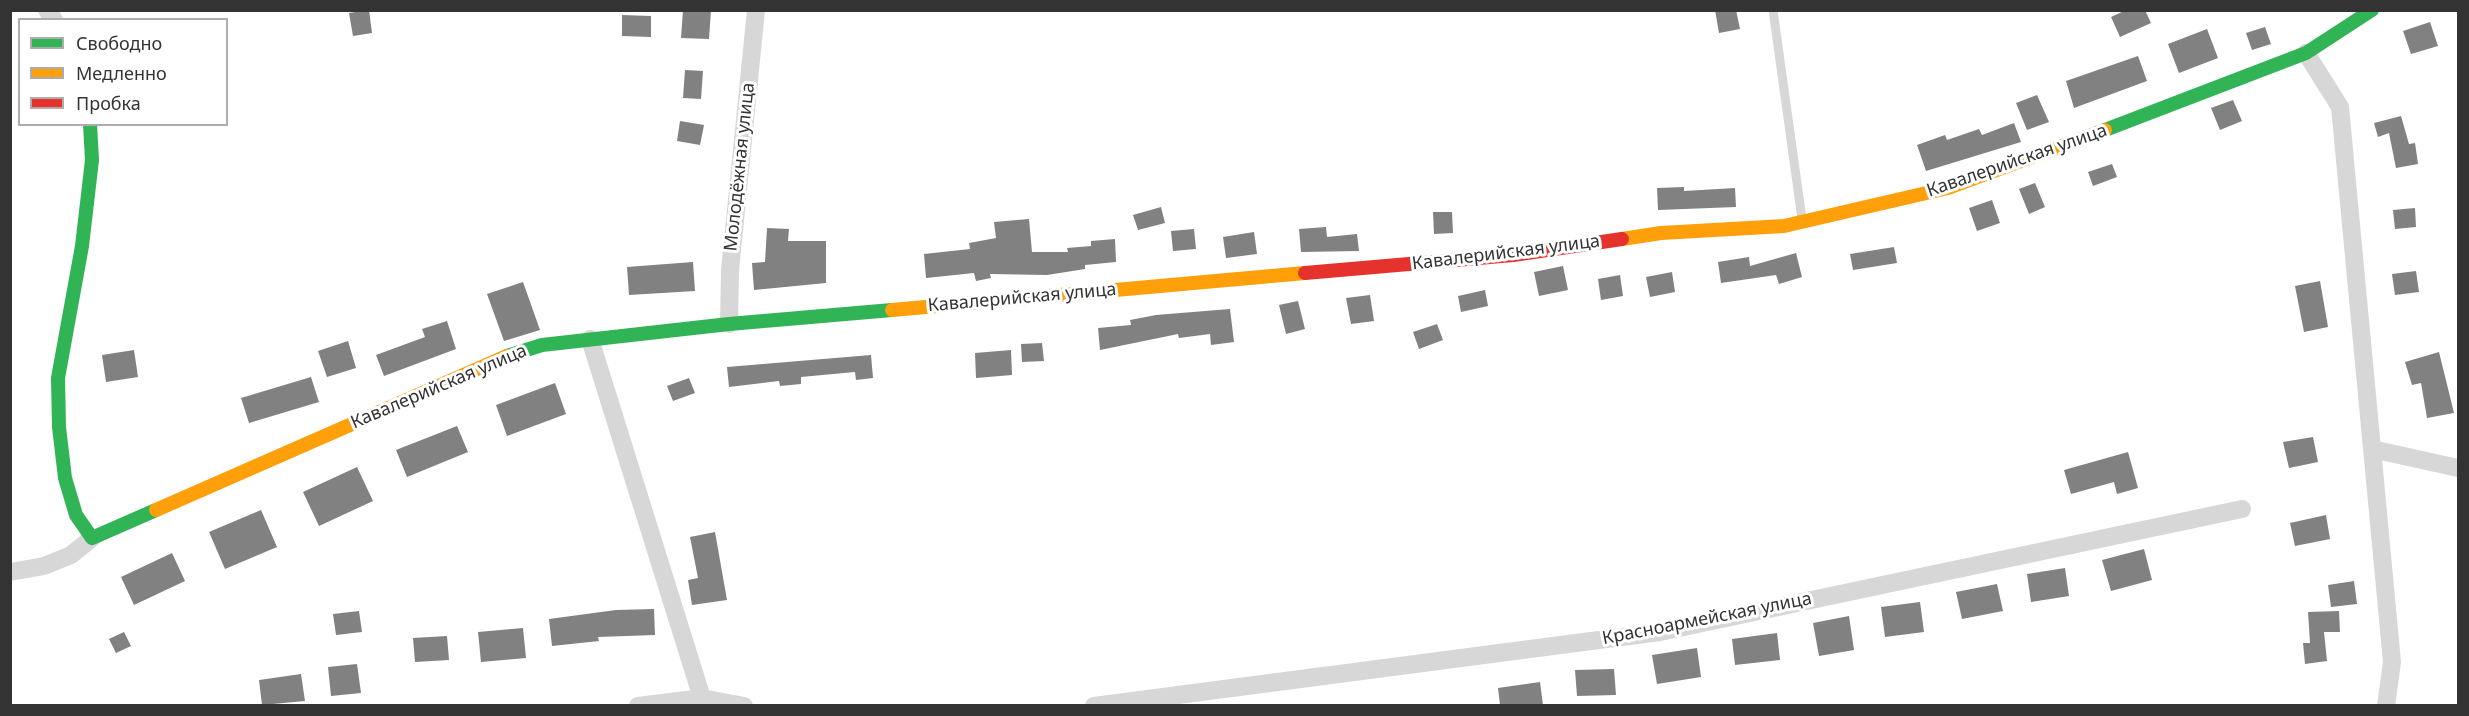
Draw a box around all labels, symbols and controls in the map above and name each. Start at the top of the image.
legend [18,18,228,126]
text: Свободно [76,31,162,55]
text: Медленно [76,61,167,85]
street label: Молодёжная улица [720,82,760,252]
text: Пробка [76,91,141,115]
street label: Кавалерийская улица [1924,120,2110,202]
street label: Кавалерийская улица [1411,231,1601,275]
street label: Кавалерийская улица [927,279,1117,317]
street label: Кавалерийская улица [348,340,530,434]
street label: Красноармейская улица [1600,588,1814,650]

